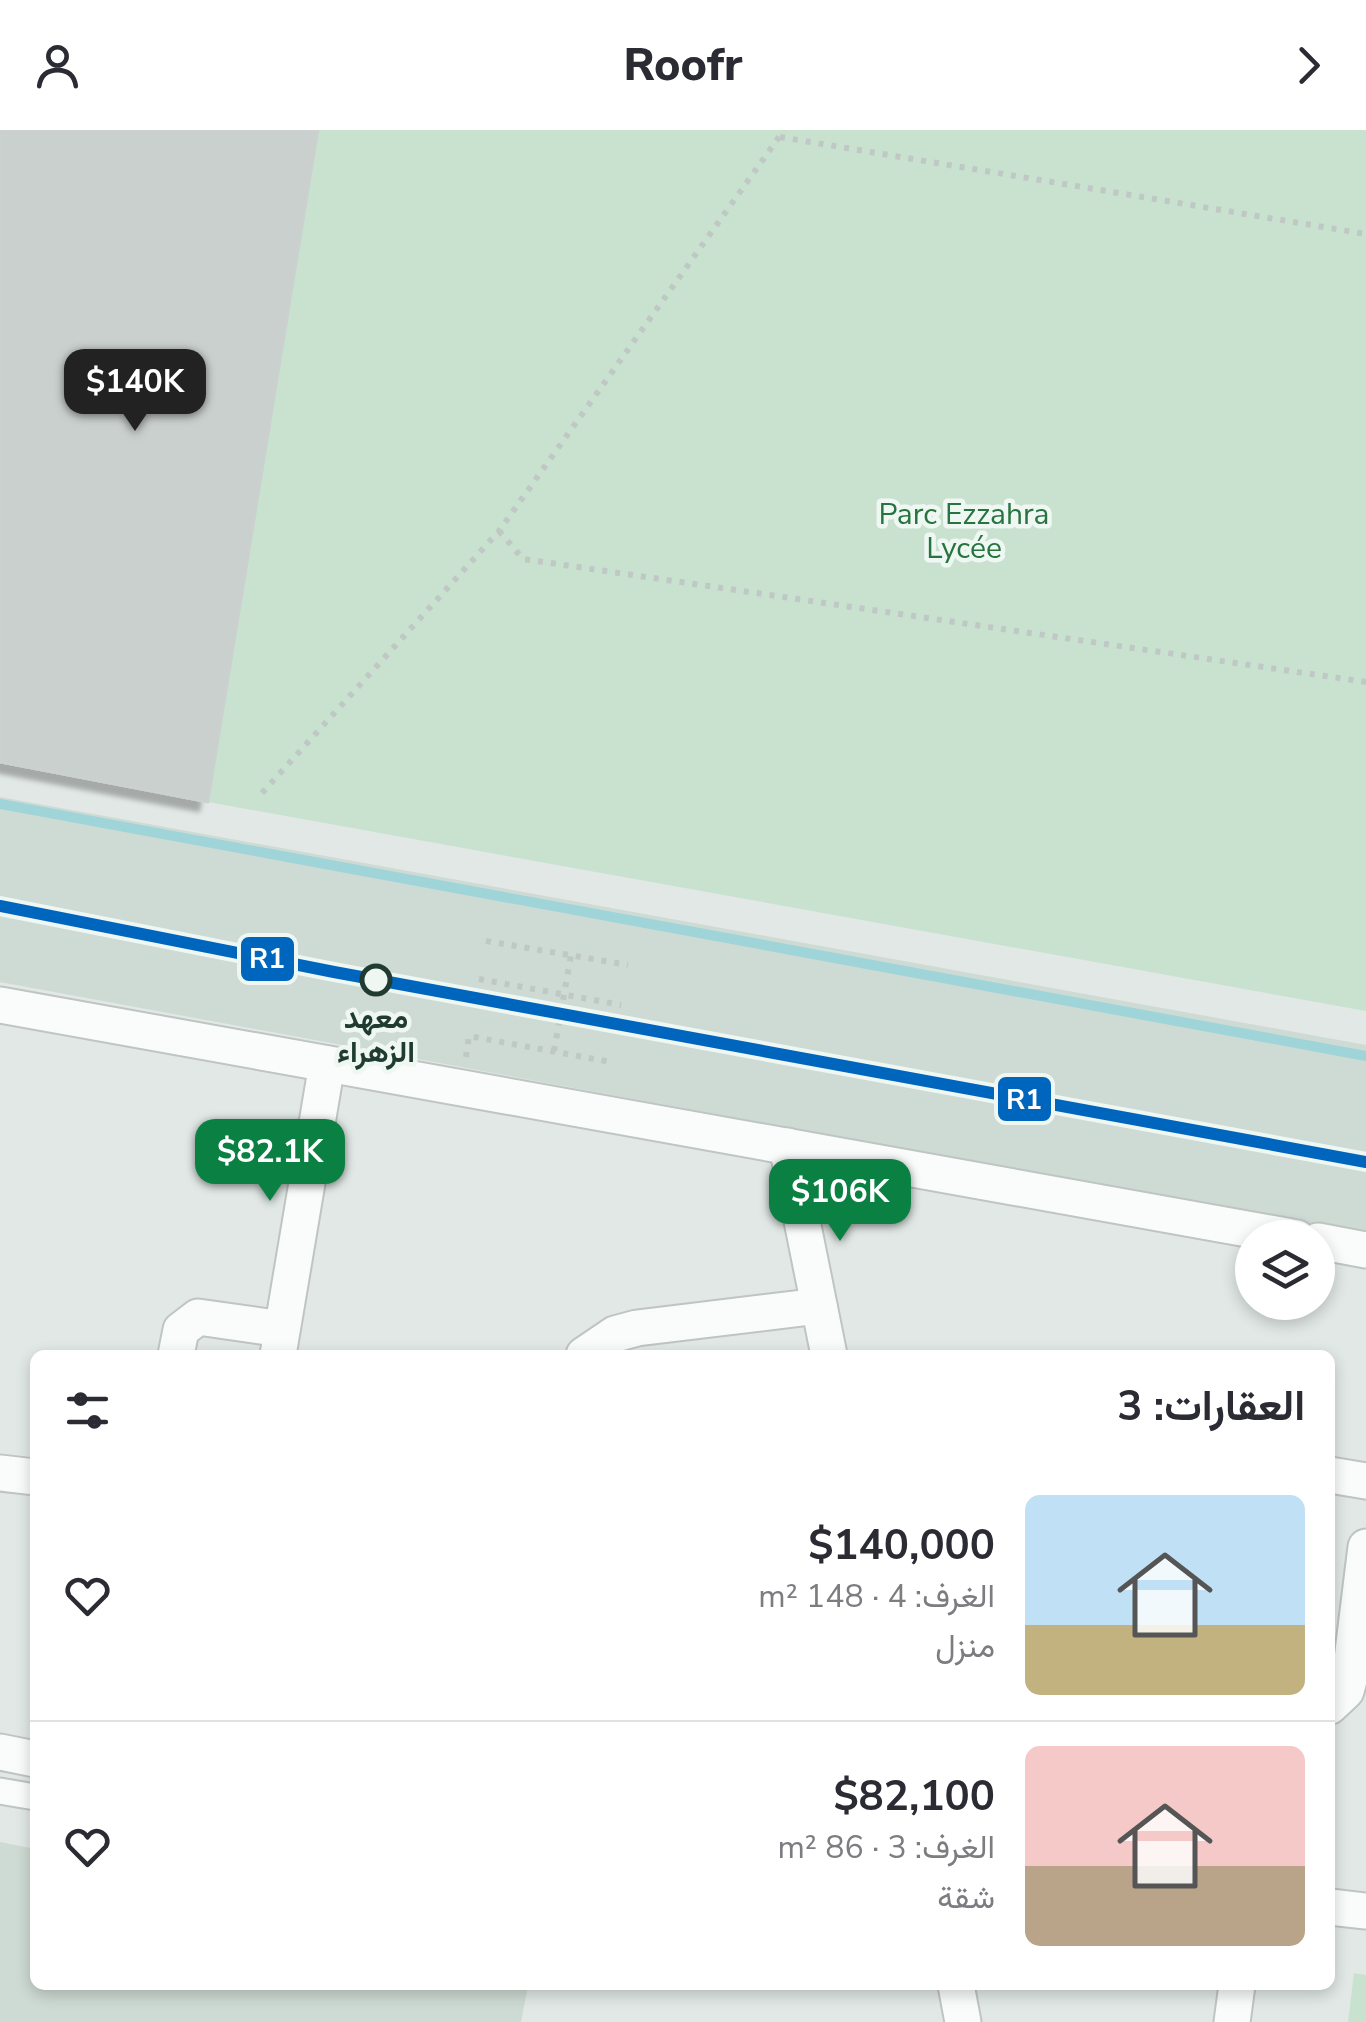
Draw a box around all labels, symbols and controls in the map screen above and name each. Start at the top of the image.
text: Roofr [623,35,743,96]
icon: person [30,38,85,93]
icon: forward [1281,38,1336,93]
pin: $140K [65,349,205,434]
text: $140K [86,360,184,403]
park label: Parc Ezzahra Lycée [879,494,1049,569]
line badge: R1 [239,935,296,983]
text: R1 [249,940,285,978]
marker: معهد الزهراء [361,965,391,995]
place label: معهد الزهراء [337,998,415,1073]
line badge: R1 [996,1075,1053,1123]
text: R1 [1006,1081,1042,1119]
pin: $82.1K [189,1119,351,1204]
text: $82.1K [217,1130,323,1173]
pin: $106K [770,1159,910,1244]
text: $106K [791,1170,889,1213]
map controls [1235,1220,1335,1320]
button: layers [1235,1220,1335,1320]
text: العقارات: 3 [1117,1378,1305,1435]
icon: filters [60,1383,115,1438]
text: $140,000 [808,1517,995,1574]
icon: home [1105,1535,1225,1655]
icon: heart [60,1568,115,1623]
text: الغرف: 4 · 148 m² [758,1575,995,1618]
text: منزل [935,1625,995,1668]
text: $82,100 [833,1768,995,1825]
icon: home [1105,1786,1225,1906]
icon: heart [60,1819,115,1874]
text: الغرف: 3 · 86 m² [777,1826,995,1869]
text: شقة [937,1876,995,1919]

